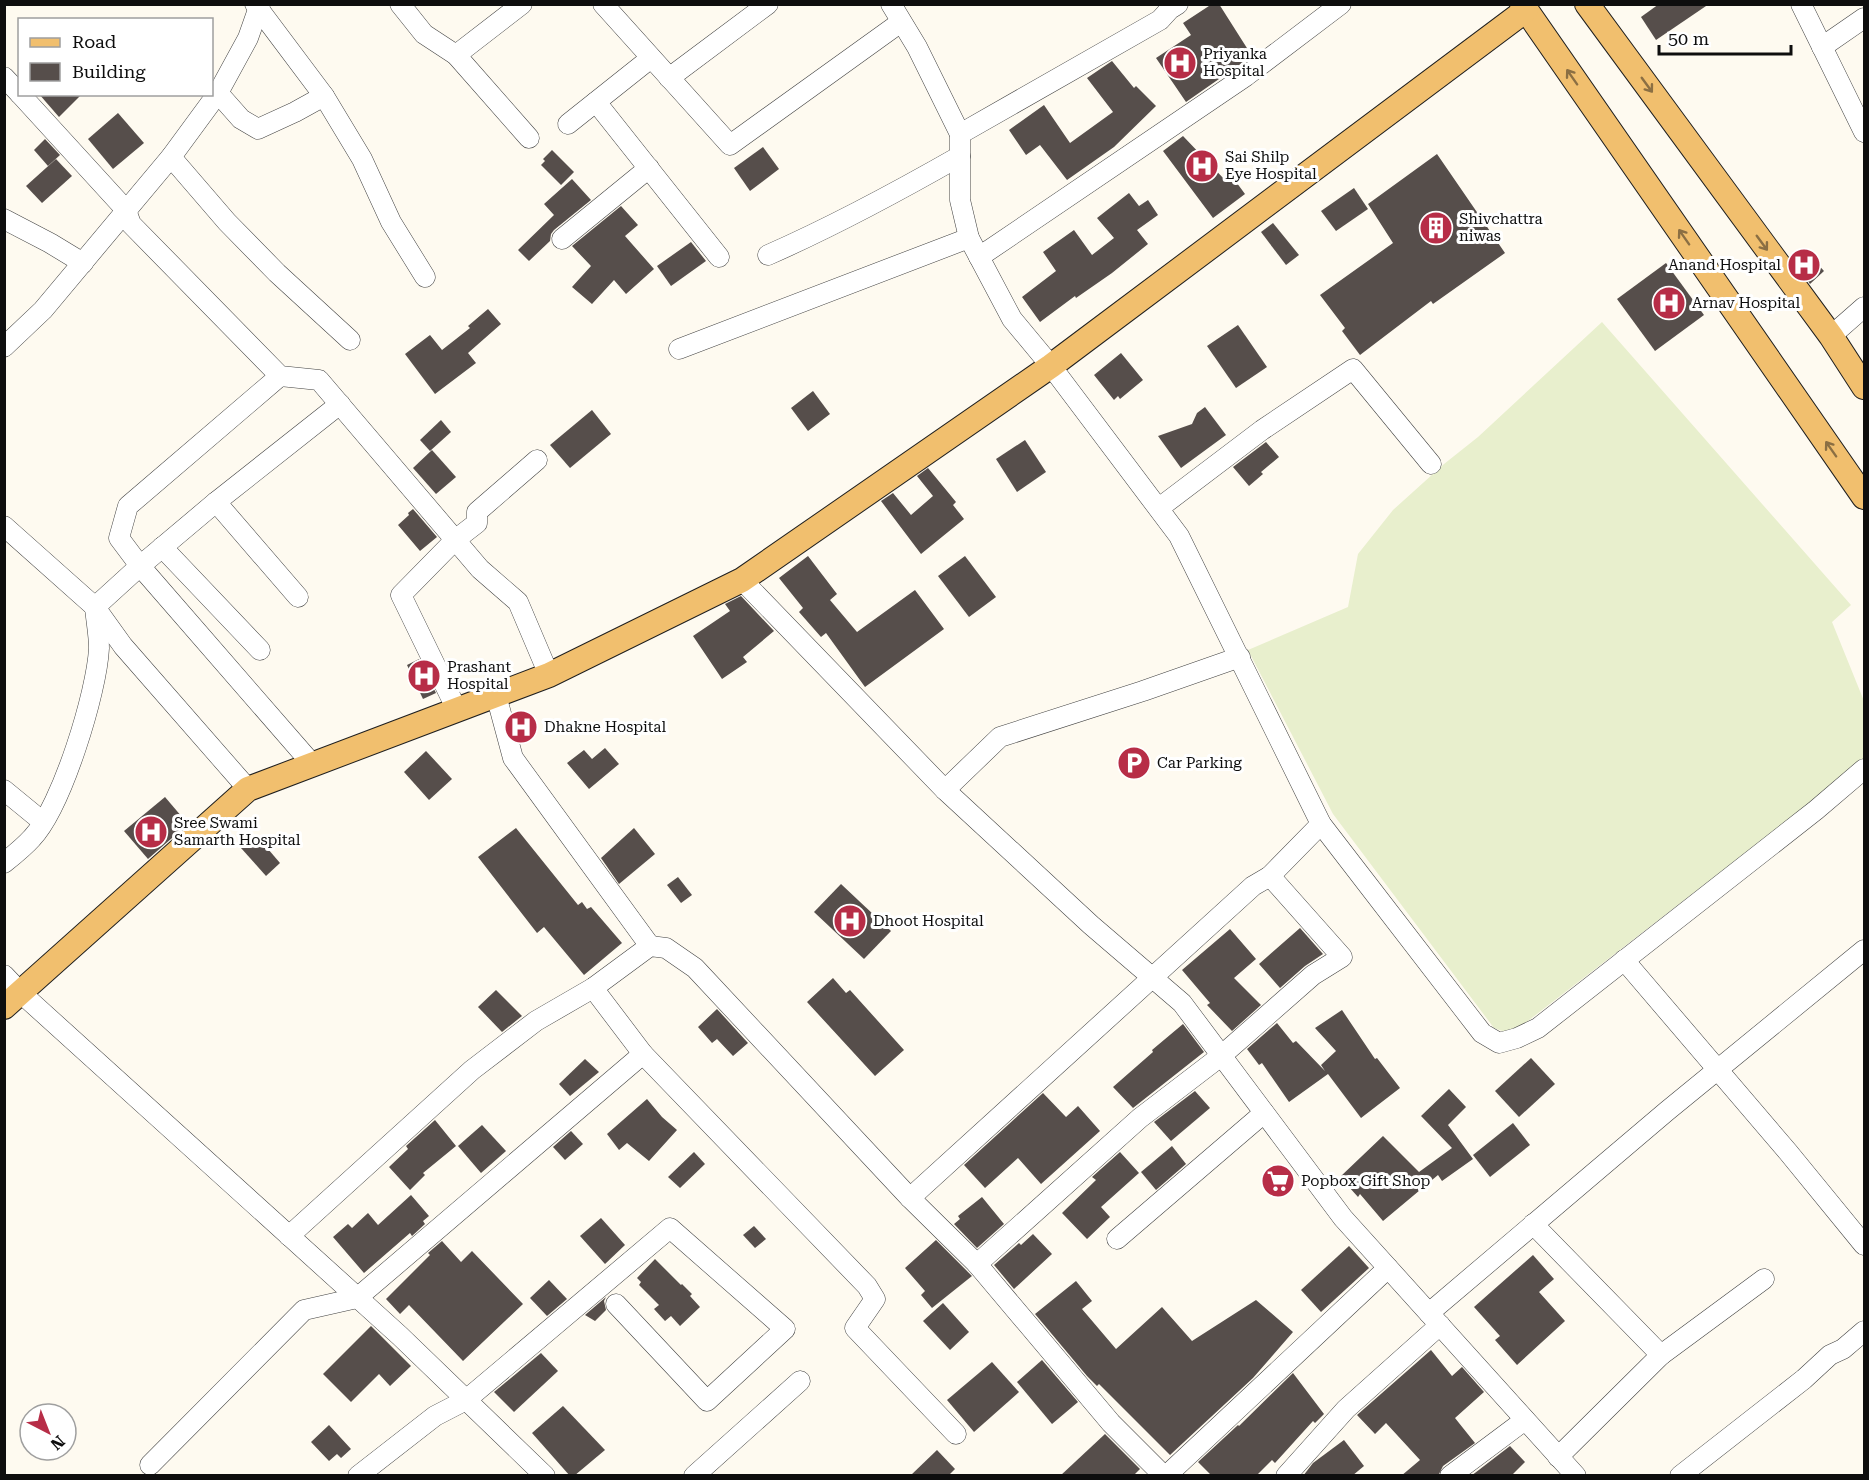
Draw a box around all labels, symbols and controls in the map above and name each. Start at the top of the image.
legend [18,18,213,96]
scale bar [1659,18,1791,56]
text: 50 m [1668,28,1709,49]
text: Road [72,31,117,52]
hospital icon: Priyanka Hospital [1162,45,1198,81]
place label: Priyanka Hospital [1203,45,1267,80]
text: Building [72,61,146,82]
one-way arrow [1566,69,1578,85]
one-way arrow [1641,77,1653,93]
hospital icon: Sai Shilp Eye Hospital [1184,148,1220,184]
place label: Sai Shilp Eye Hospital [1225,148,1317,183]
building icon: Shivchattra niwas [1418,210,1454,246]
place label: Shivchattra niwas [1459,210,1543,245]
one-way arrow [1678,229,1690,245]
one-way arrow [1756,234,1769,250]
hospital icon: Anand Hospital [1786,247,1822,283]
place label: Anand Hospital [1668,256,1781,274]
hospital icon: Arnav Hospital [1651,285,1687,321]
place label: Arnav Hospital [1692,294,1800,312]
one-way arrow [1825,441,1837,457]
hospital icon: Prashant Hospital [406,658,442,694]
place label: Prashant Hospital [447,658,511,693]
hospital icon: Dhakne Hospital [503,709,539,745]
place label: Dhakne Hospital [544,718,666,736]
parking icon: Car Parking [1116,745,1152,781]
place label: Car Parking [1157,754,1242,772]
hospital icon: Sree Swami Samarth Hospital [133,814,169,850]
place label: Sree Swami Samarth Hospital [174,814,301,849]
hospital icon: Dhoot Hospital [832,903,868,939]
place label: Dhoot Hospital [873,912,984,930]
supermarket icon: Popbox Gift Shop [1260,1163,1296,1199]
place label: Popbox Gift Shop [1301,1172,1431,1190]
north arrow [18,1402,78,1462]
text: N [47,1432,69,1454]

